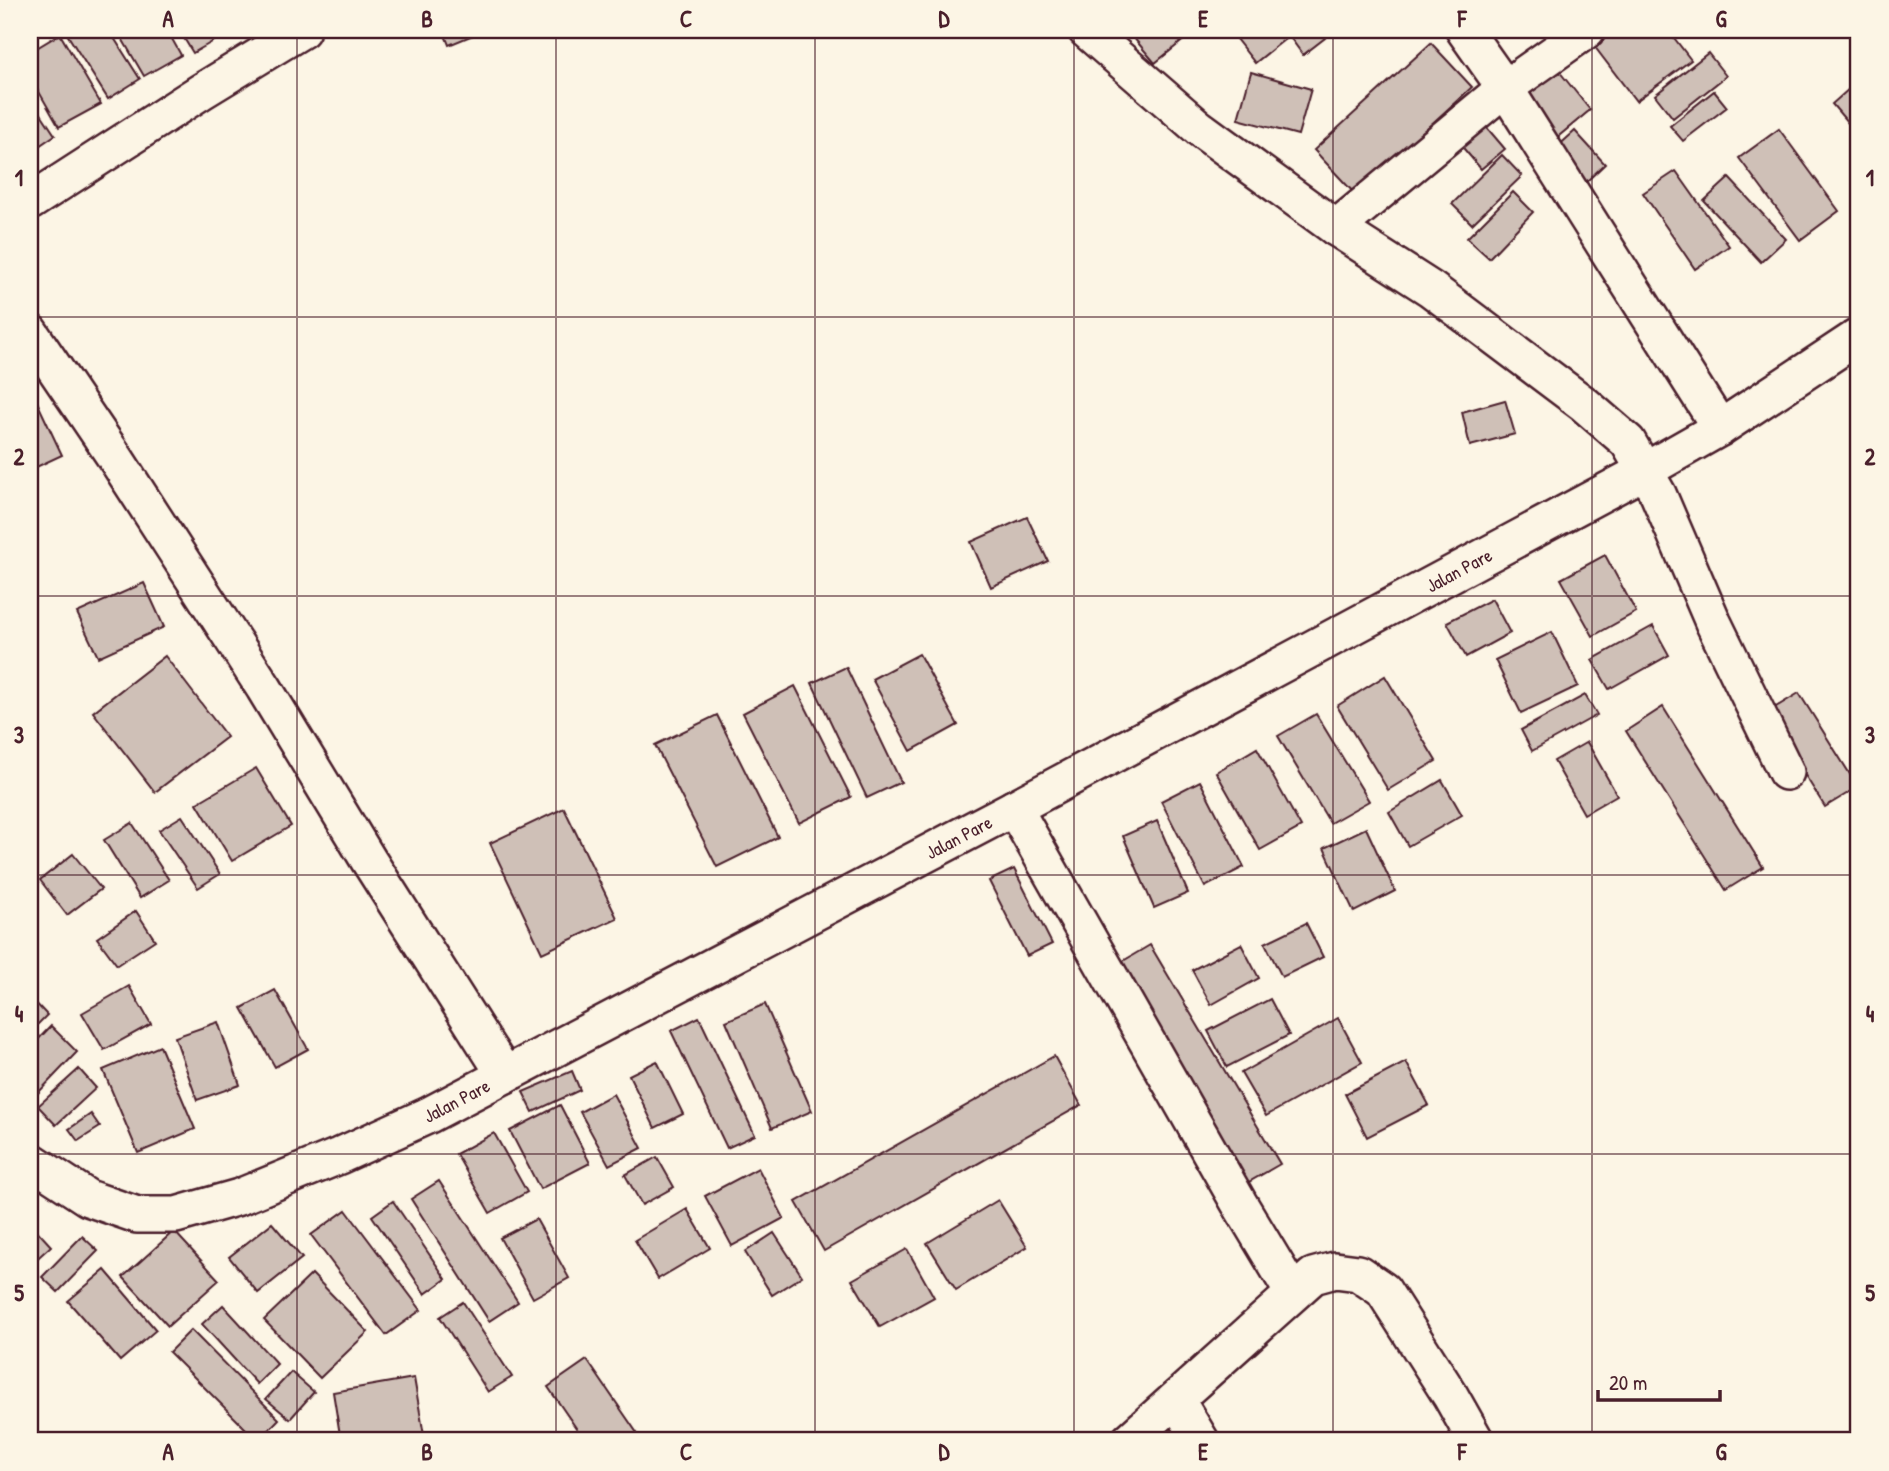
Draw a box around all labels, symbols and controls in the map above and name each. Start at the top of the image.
text: A [162,3,174,34]
text: B [421,3,433,34]
text: C [680,3,692,34]
text: D [939,3,951,34]
text: E [1198,3,1209,34]
text: F [1457,3,1468,34]
text: G [1715,3,1727,34]
text: 1 [15,162,23,193]
text: 1 [1866,162,1874,193]
text: 2 [14,441,25,472]
text: 2 [1865,441,1876,472]
street label: Jalan Pare [1421,541,1497,598]
text: 3 [14,719,24,750]
text: 3 [1865,719,1875,750]
street label: Jalan Pare [921,809,997,865]
text: 4 [15,998,24,1029]
text: 4 [1866,998,1875,1029]
street label: Jalan Pare [420,1072,495,1129]
text: 5 [14,1277,24,1308]
text: 5 [1865,1277,1875,1308]
scale bar [1598,1359,1721,1403]
text: 20 m [1609,1368,1647,1397]
text: A [162,1436,174,1467]
text: B [421,1436,433,1467]
text: C [680,1436,692,1467]
text: D [939,1436,951,1467]
text: E [1198,1436,1209,1467]
text: F [1457,1436,1468,1467]
text: G [1715,1436,1727,1467]

